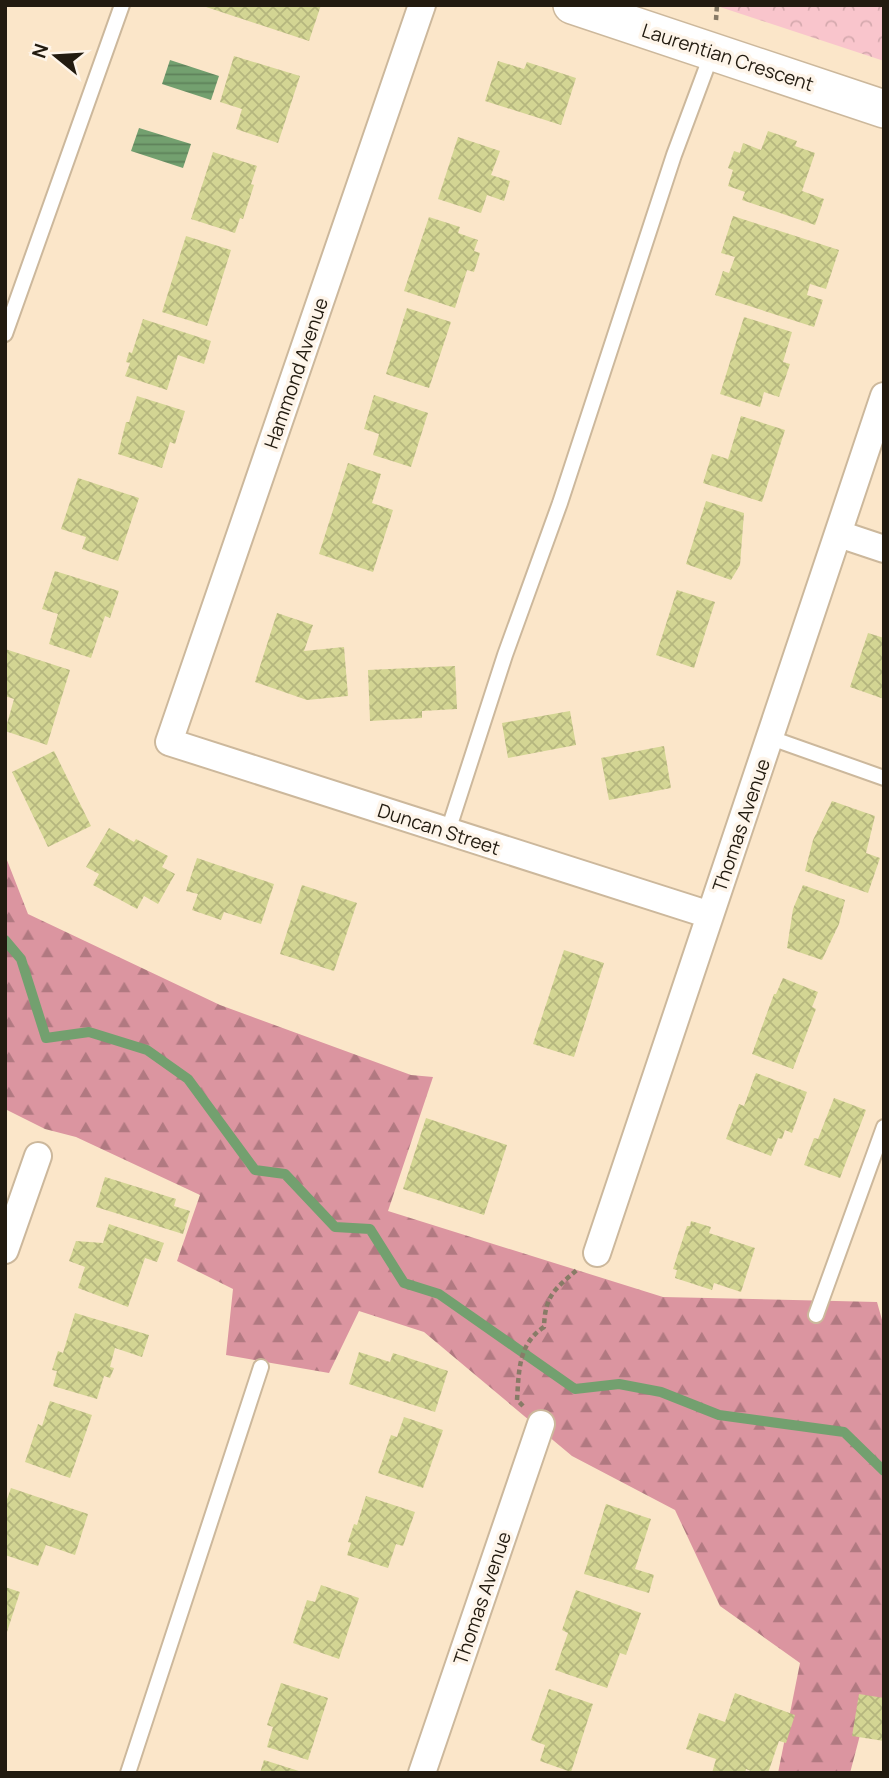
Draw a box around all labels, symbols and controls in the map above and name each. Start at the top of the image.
street label: Laurentian Crescent [639,17,817,97]
north arrow [21,21,91,91]
text: N [25,40,54,61]
street label: Hammond Avenue [258,294,334,452]
street label: Thomas Avenue [706,755,776,895]
street label: Duncan Street [375,797,503,861]
street label: Thomas Avenue [447,1528,517,1668]

